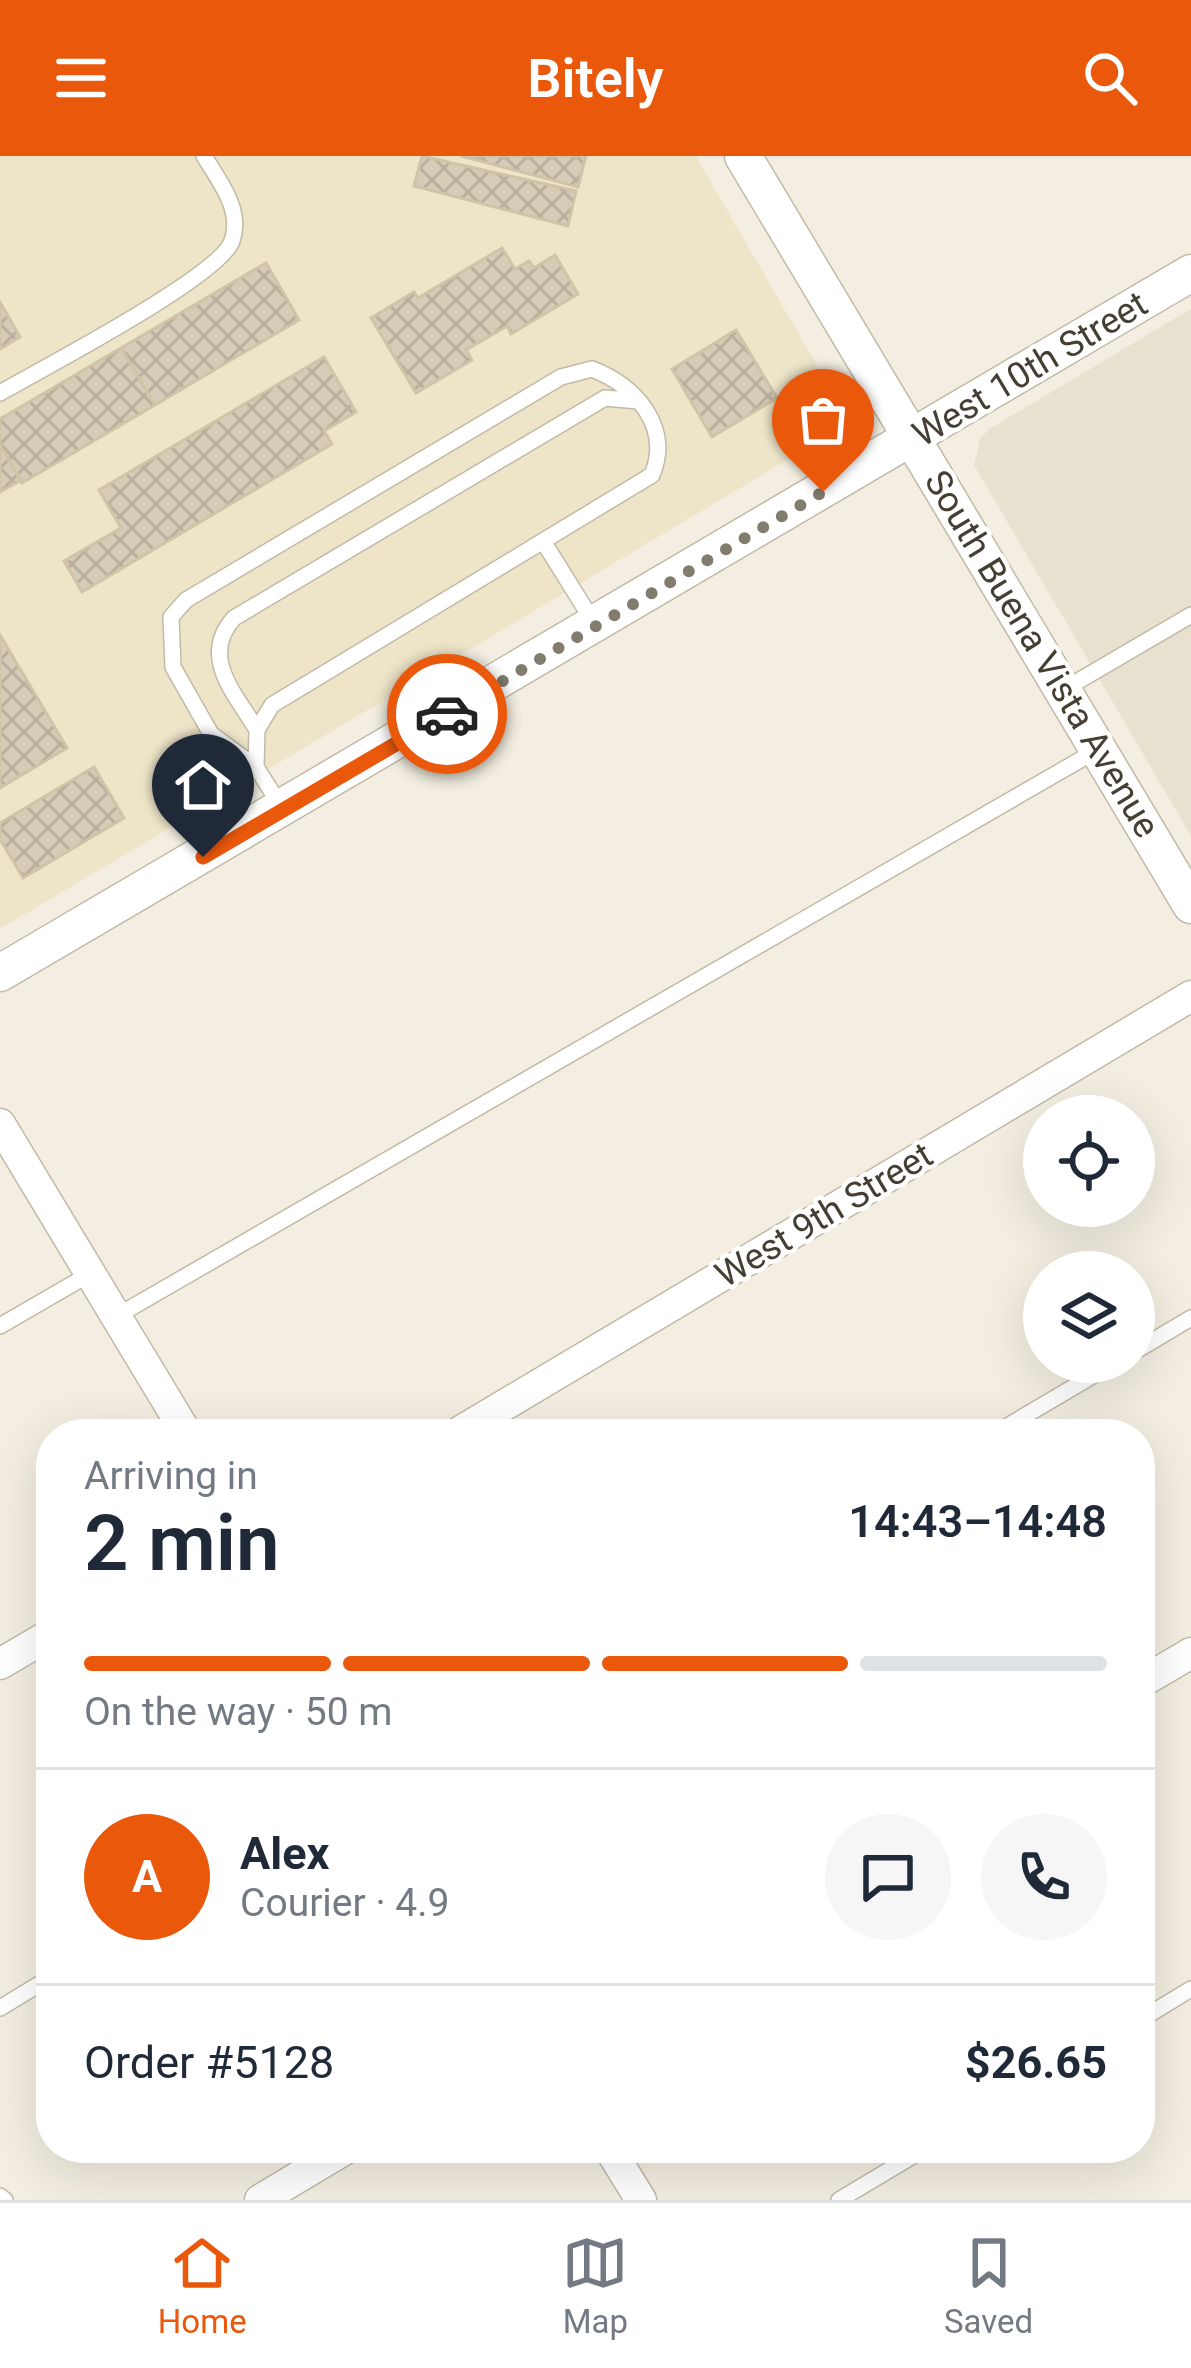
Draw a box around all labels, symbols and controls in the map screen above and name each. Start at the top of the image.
icon: menu [48,45,114,111]
icon: search [1077,45,1143,111]
text: Bitely [527,47,664,110]
street label: West 10th Street [905,283,1155,455]
pin [772,369,874,492]
icon: bag [790,387,856,453]
street label: South Buena Vista Avenue [916,463,1168,845]
courier [387,654,507,774]
icon: car [414,681,480,747]
pin [152,734,254,857]
icon: home [170,752,236,818]
map controls [1023,1095,1155,1383]
button: locate [1023,1095,1155,1227]
street label: West 9th Street [708,1134,940,1296]
button: layers [1023,1251,1155,1383]
text: Arriving in [84,1453,258,1499]
text: 14:43–14:48 [848,1495,1107,1548]
text: 2 min [84,1498,280,1589]
text: On the way · 50 m [84,1689,393,1735]
button: chat [825,1814,951,1940]
button: phone [981,1814,1107,1940]
text: Alex [240,1827,329,1880]
text: A [132,1850,162,1903]
text: Courier · 4.9 [240,1880,449,1926]
text: Order #5128 [84,2036,334,2089]
text: $26.65 [965,2036,1107,2089]
tab: Home [158,2230,247,2341]
tab: Map [562,2230,628,2341]
tab: Saved [944,2230,1033,2341]

